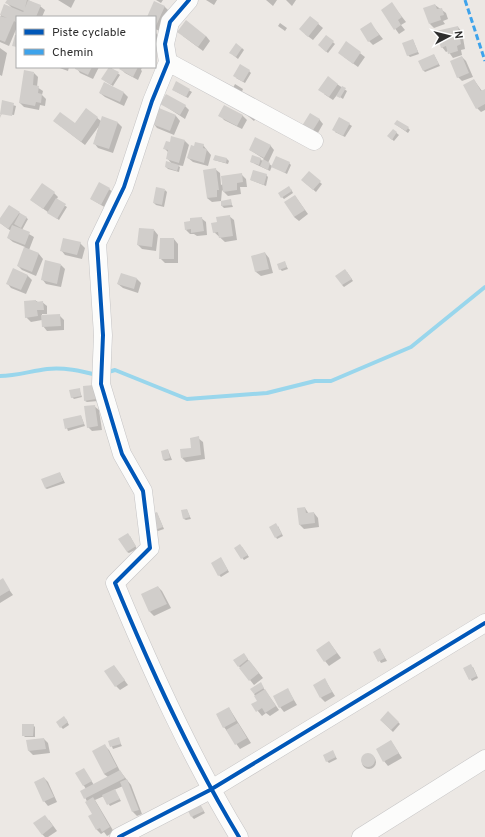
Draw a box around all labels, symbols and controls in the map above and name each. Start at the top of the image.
legend [16,16,156,68]
north arrow [429,16,469,56]
text: Piste cyclable [52,25,126,41]
text: N [451,30,465,40]
text: Chemin [52,45,93,61]

